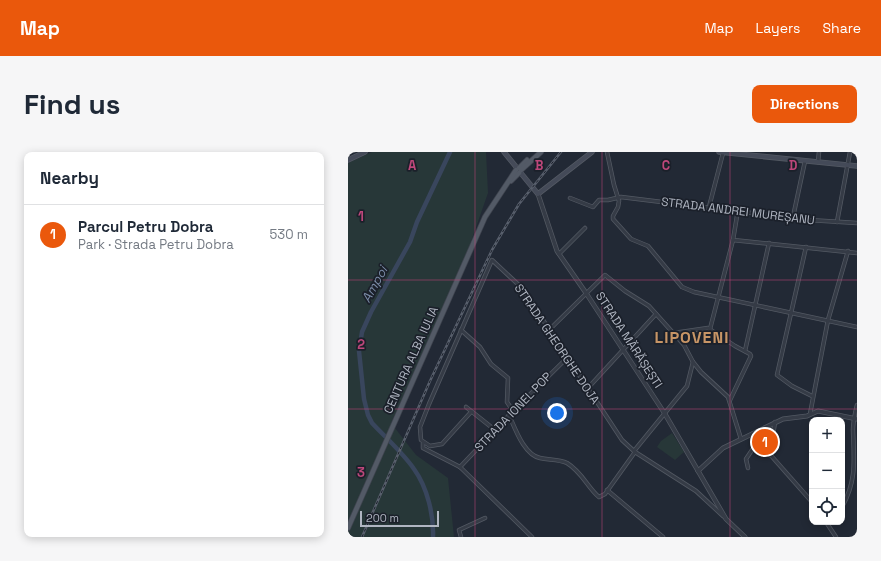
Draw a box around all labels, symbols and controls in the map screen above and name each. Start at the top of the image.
text: Map [20,16,60,41]
text: Map [704,19,734,37]
text: Layers [756,19,800,37]
text: Share [822,19,861,37]
button: Directions [752,85,857,123]
text: Find us [24,86,121,122]
text: A [408,157,417,174]
text: B [535,157,544,174]
text: C [662,157,670,174]
text: D [789,157,798,174]
text: Nearby [40,167,99,189]
street label: STRADA ANDREI MUREȘANU [660,194,816,228]
text: 1 [358,208,364,225]
text: Parcul Petru Dobra [78,217,213,236]
text: 1 [50,226,56,243]
text: 530 m [270,226,308,243]
text: Park · Strada Petru Dobra [78,236,234,253]
water label: Ampoi [358,261,392,305]
street label: STRADA GHEORGHE DOJA [511,281,603,408]
street label: STRADA MĂRĂȘEȘTI [592,289,666,391]
street label: CENTURA ALBA IULIA [380,303,442,416]
district label: LIPOVENI [655,327,729,348]
text: 2 [357,336,365,353]
street label: STRADA IONEL POP [471,369,555,455]
your location [547,403,567,423]
map controls [809,417,845,525]
button: + [809,417,845,453]
pin: 1 [752,427,778,457]
button: − [809,453,845,489]
text: 3 [357,464,365,481]
button: locate [809,489,845,525]
scale bar [360,509,439,528]
text: 200 m [366,511,399,525]

